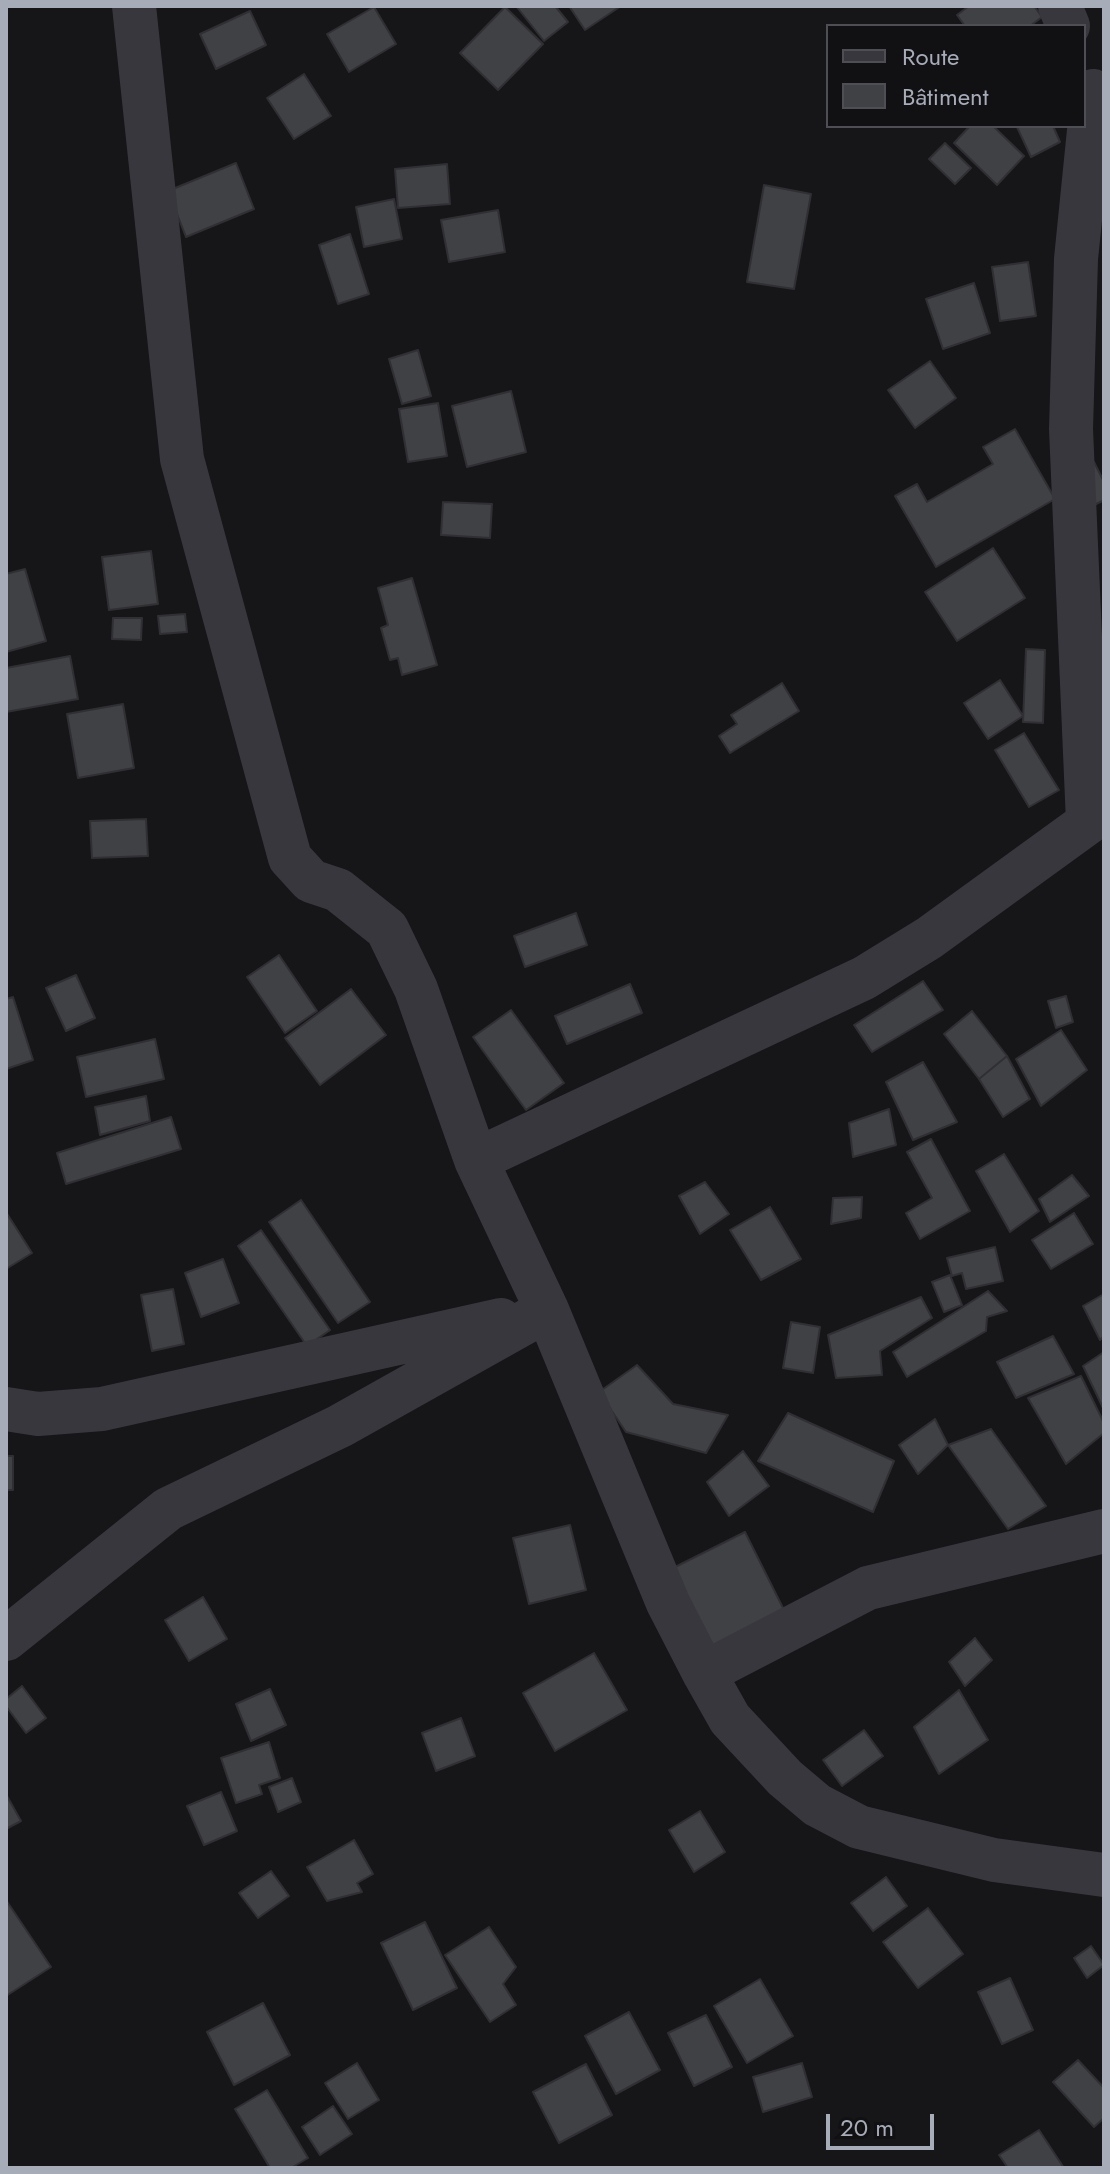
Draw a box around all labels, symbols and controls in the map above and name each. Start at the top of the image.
legend [826,24,1086,128]
text: Route [902,39,959,74]
text: Bâtiment [902,79,988,114]
scale bar [830,2098,938,2148]
text: 20 m [840,2110,894,2145]

